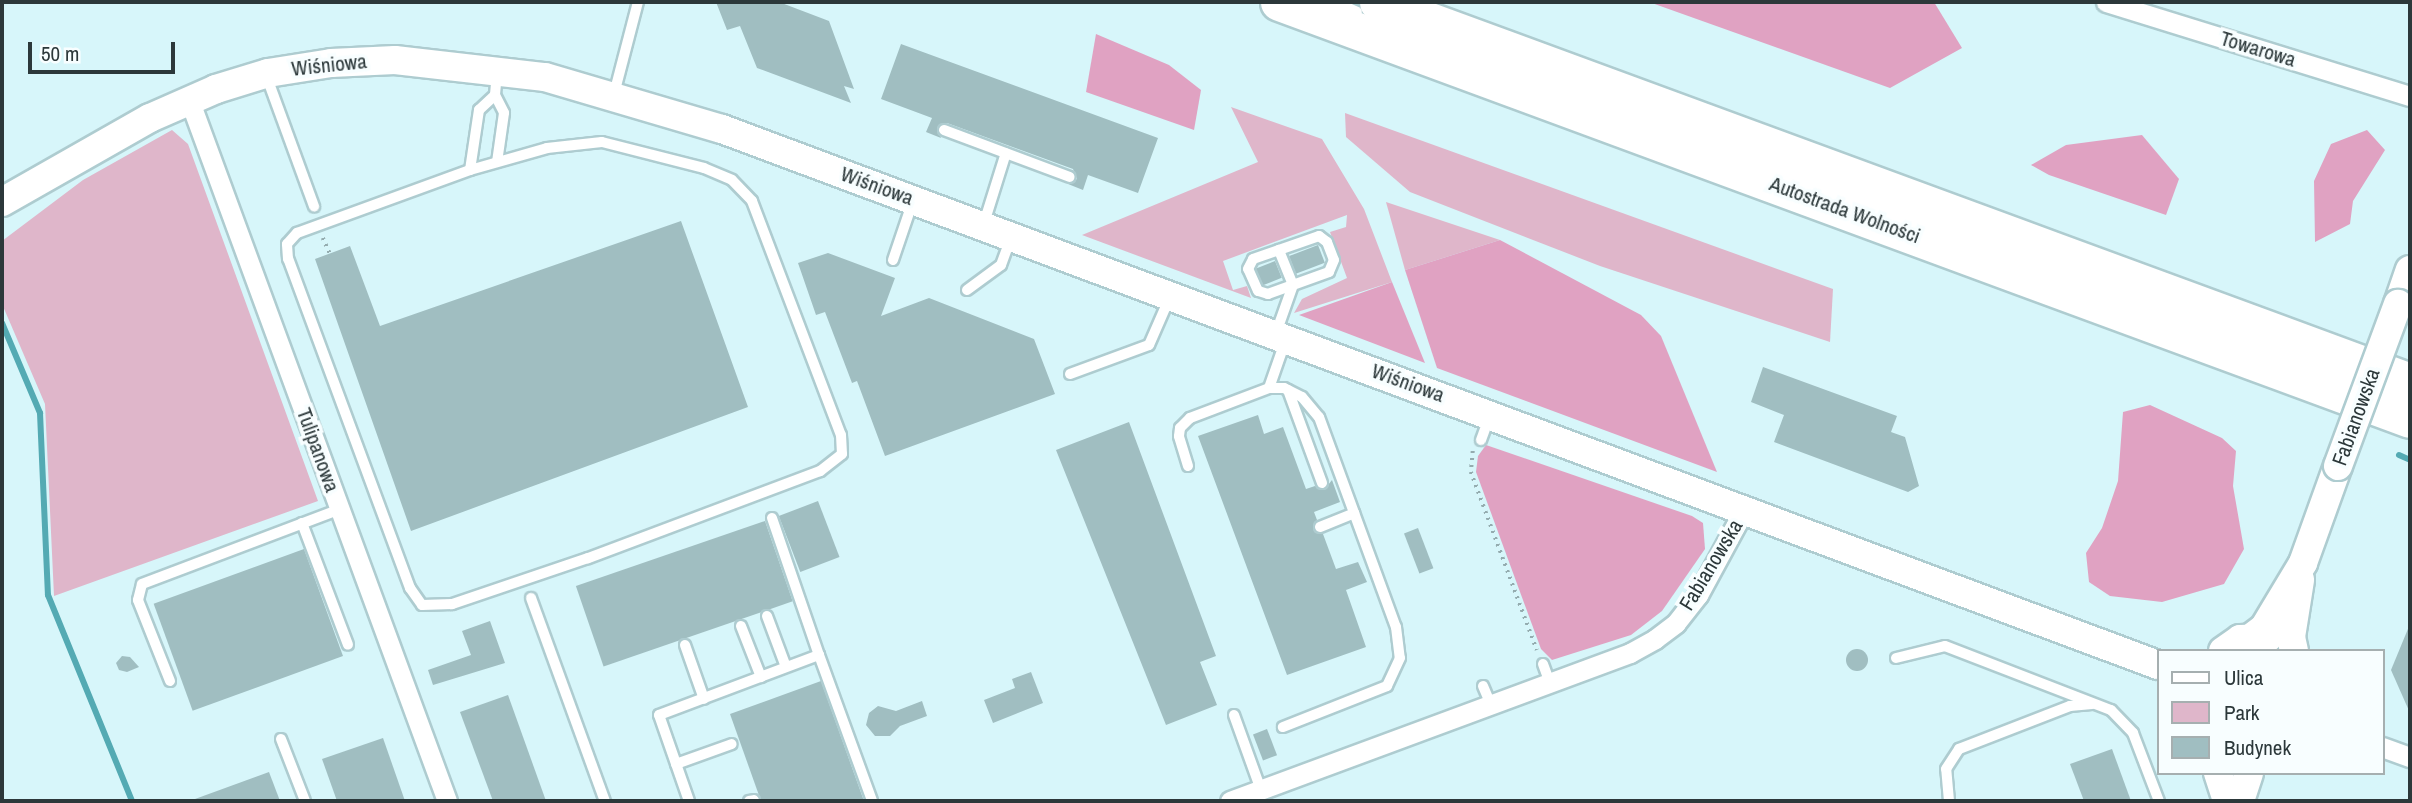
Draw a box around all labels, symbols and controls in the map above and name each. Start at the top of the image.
street label: Towarowa [2217,26,2299,72]
scale bar [32,28,178,72]
text: 50 m [41,39,79,68]
street label: Wiśniowa [290,49,368,81]
street label: Wiśniowa [837,161,917,211]
street label: Autostrada Wolności [1766,171,1924,249]
street label: Wiśniowa [1368,358,1448,408]
street label: Fabianowska [2327,365,2385,469]
street label: Tulipanowa [291,405,345,495]
street label: Fabianowska [1674,515,1748,615]
legend [2156,649,2384,775]
text: Ulica [2224,663,2263,692]
text: Park [2224,698,2259,727]
text: Budynek [2224,733,2291,762]

